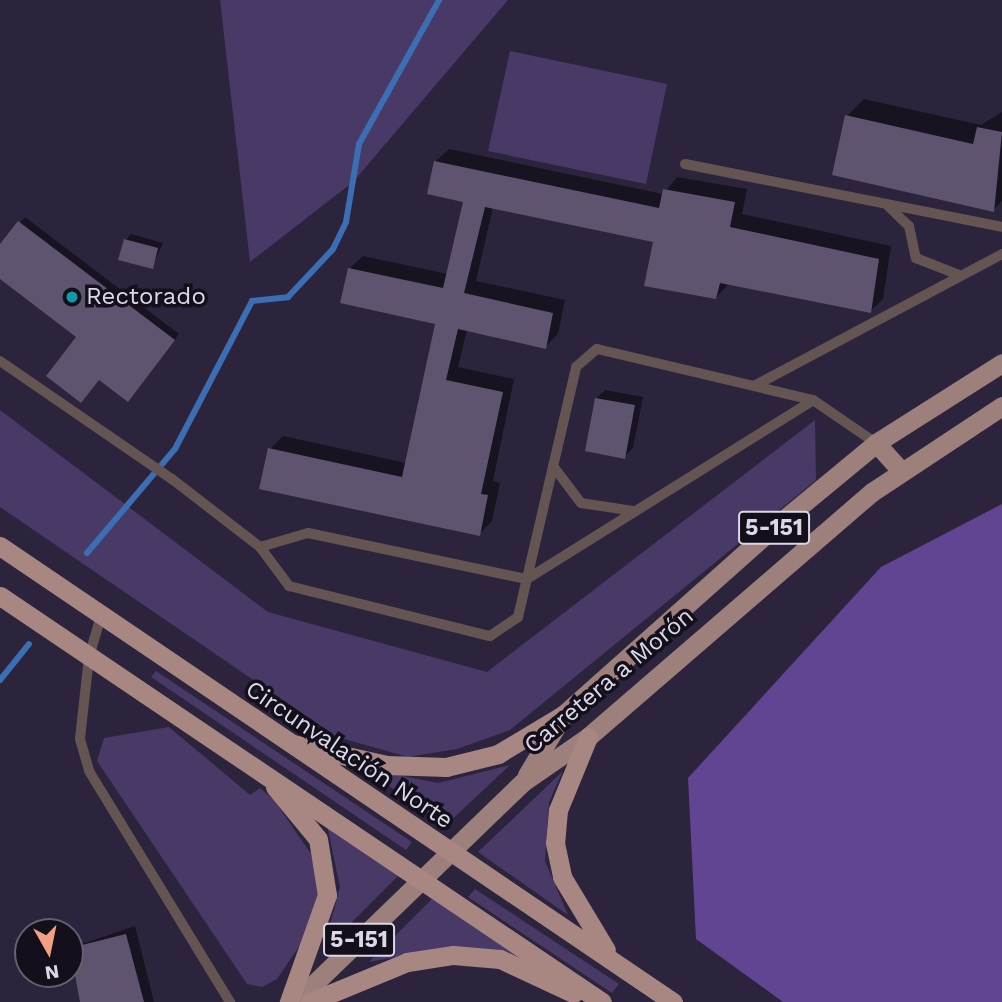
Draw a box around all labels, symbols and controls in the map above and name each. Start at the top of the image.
place label: Rectorado [86,283,206,311]
marker: Rectorado [64,289,80,305]
road number: 5-151 [737,508,811,548]
street label: Carretera a Morón [518,602,700,760]
street label: Circunvalación Norte [240,675,458,835]
north arrow [14,918,84,988]
road number: 5-151 [322,920,396,959]
text: N [43,960,61,985]

